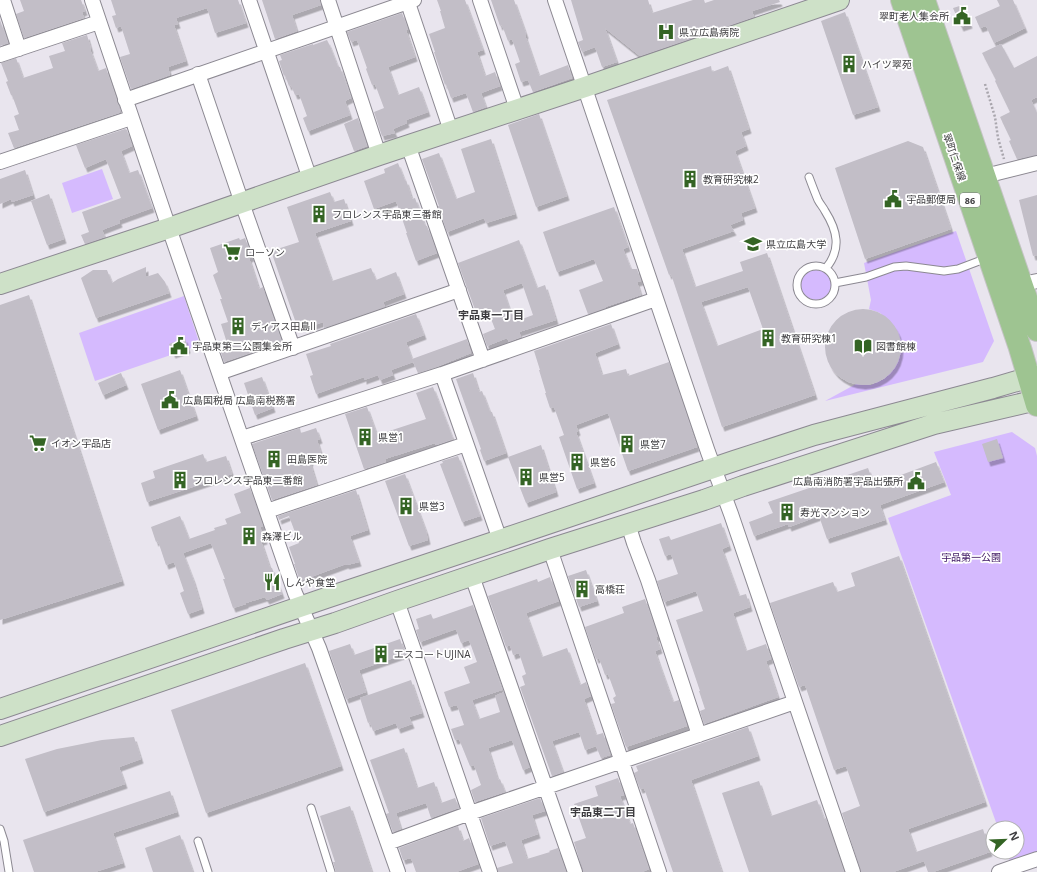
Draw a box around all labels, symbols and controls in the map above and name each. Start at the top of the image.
public building icon: 翠町老人集会所 [952,6,972,26]
place label: 翠町老人集会所 [879,9,949,23]
hospital icon: 県立広島病院 [656,22,676,42]
place label: 県立広島病院 [679,25,739,39]
building icon: ハイツ翠苑 [839,54,859,74]
place label: ハイツ翠苑 [862,57,912,71]
street label: 翠町仁保線 [940,131,970,183]
building icon: 教育研究棟2 [680,169,700,189]
place label: 教育研究棟2 [703,172,759,186]
public building icon: 宇品郵便局 [883,189,903,209]
place label: 宇品郵便局 [906,192,956,206]
road number: 86 [960,193,980,207]
building icon: フロレンス宇品東三番館 [309,204,329,224]
place label: フロレンス宇品東三番館 [332,207,442,221]
school or university icon: 県立広島大学 [743,234,763,254]
place label: 県立広島大学 [766,237,826,251]
supermarket icon: ローソン [222,242,242,262]
place label: ローソン [245,245,285,259]
district label: 宇品東一丁目 [458,307,524,322]
building icon: ディアス田島II [228,316,248,336]
place label: ディアス田島II [251,319,316,333]
building icon: 教育研究棟1 [758,328,778,348]
place label: 教育研究棟1 [781,331,837,345]
public building icon: 宇品東第二公園集会所 [169,336,189,356]
library icon: 図書館棟 [853,336,873,356]
place label: 宇品東第二公園集会所 [192,339,292,353]
place label: 図書館棟 [876,339,916,353]
public building icon: 広島国税局 広島南税務署 [160,390,180,410]
place label: 広島国税局 広島南税務署 [183,393,296,407]
building icon: 県営1 [355,427,375,447]
place label: 県営1 [378,430,404,444]
supermarket icon: イオン宇品店 [28,433,48,453]
building icon: 県営7 [617,434,637,454]
place label: イオン宇品店 [51,436,111,450]
place label: 県営7 [640,437,666,451]
building icon: 田島医院 [264,449,284,469]
place label: 田島医院 [287,452,327,466]
building icon: 県営6 [567,452,587,472]
place label: 県営6 [590,455,616,469]
building icon: 県営5 [516,467,536,487]
building icon: フロレンス宇品東二番館 [170,470,190,490]
place label: 県営5 [539,470,565,484]
public building icon: 広島南消防署宇品出張所 [906,471,926,491]
place label: フロレンス宇品東二番館 [193,473,303,487]
place label: 広島南消防署宇品出張所 [793,474,903,488]
building icon: 県営3 [396,496,416,516]
place label: 県営3 [419,499,445,513]
building icon: 寿光マンション [777,502,797,522]
place label: 寿光マンション [800,505,870,519]
building icon: 森澤ビル [239,526,259,546]
place label: 森澤ビル [262,529,302,543]
park label: 宇品第一公園 [941,550,1001,564]
restaurant icon: しんや食堂 [262,572,282,592]
place label: しんや食堂 [285,575,335,589]
building icon: 高橋荘 [572,579,592,599]
place label: 高橋荘 [595,582,625,596]
building icon: エスコートUJINA [371,644,391,664]
place label: エスコートUJINA [394,647,471,661]
district label: 宇品東二丁目 [570,804,636,819]
north arrow [985,820,1025,860]
text: N [1006,829,1023,843]

